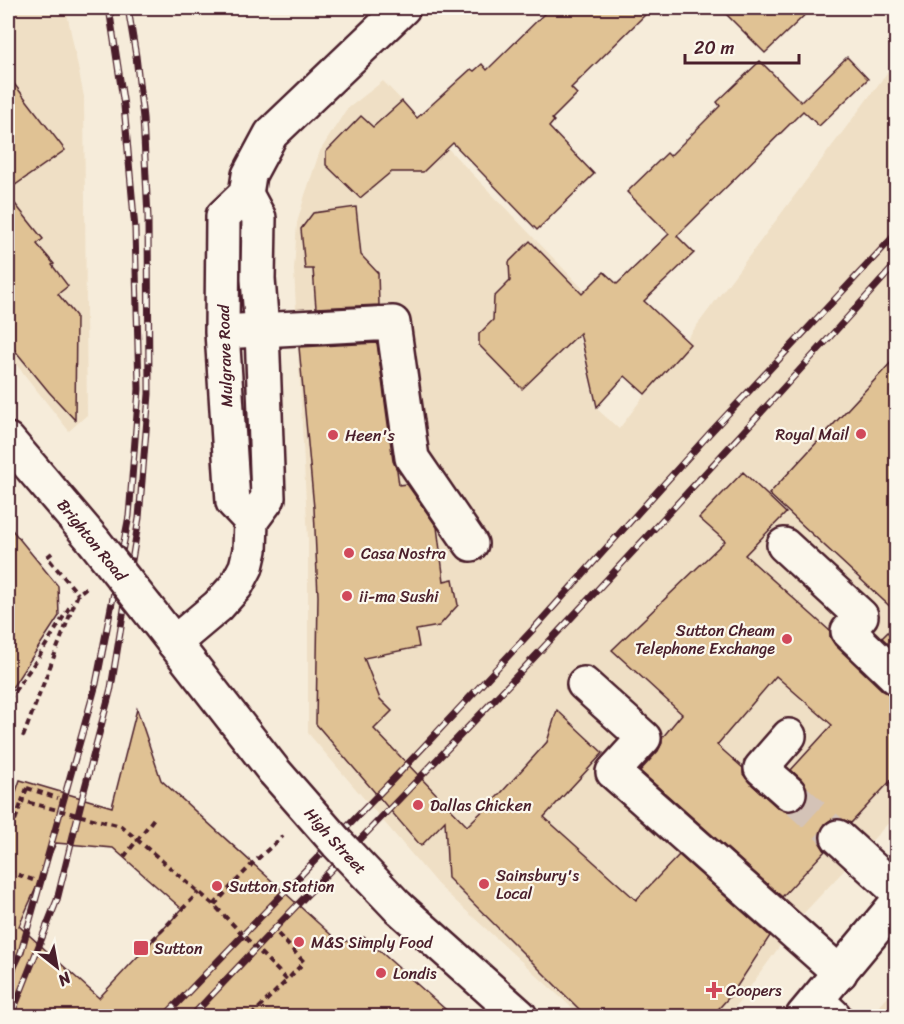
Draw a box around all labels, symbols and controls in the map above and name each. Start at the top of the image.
scale bar [685,27,799,65]
text: 20 m [694,32,734,64]
street label: Mulgrave Road [209,303,241,408]
place label: Royal Mail [775,420,849,449]
place label: Heen's [345,421,395,450]
marker: Royal Mail [854,427,868,441]
marker: Heen's [326,428,340,442]
street label: Brighton Road [49,492,136,589]
place label: Casa Nostra [361,539,446,568]
marker: Casa Nostra [342,546,356,560]
place label: ii-ma Sushi [359,582,439,611]
marker: ii-ma Sushi [340,589,354,603]
place label: Sutton Cheam Telephone Exchange [635,616,775,663]
marker: Sutton Cheam Telephone Exchange [780,632,794,646]
place label: Dallas Chicken [430,791,532,820]
marker: Dallas Chicken [411,798,425,812]
street label: High Street [297,800,374,881]
place label: Sainsbury's Local [496,861,579,908]
place label: Sutton Station [229,872,335,901]
marker: Sainsbury's Local [477,877,491,891]
marker: Sutton Station [210,879,224,893]
place label: M&S Simply Food [311,928,434,957]
place label: Sutton [154,934,203,963]
marker: M&S Simply Food [292,935,306,949]
north arrow [27,937,87,997]
marker: Sutton [132,939,150,957]
place label: Londis [393,959,437,988]
text: N [51,964,78,995]
marker: Londis [374,966,388,980]
place label: Coopers [726,976,782,1005]
marker: Coopers [707,983,721,997]

